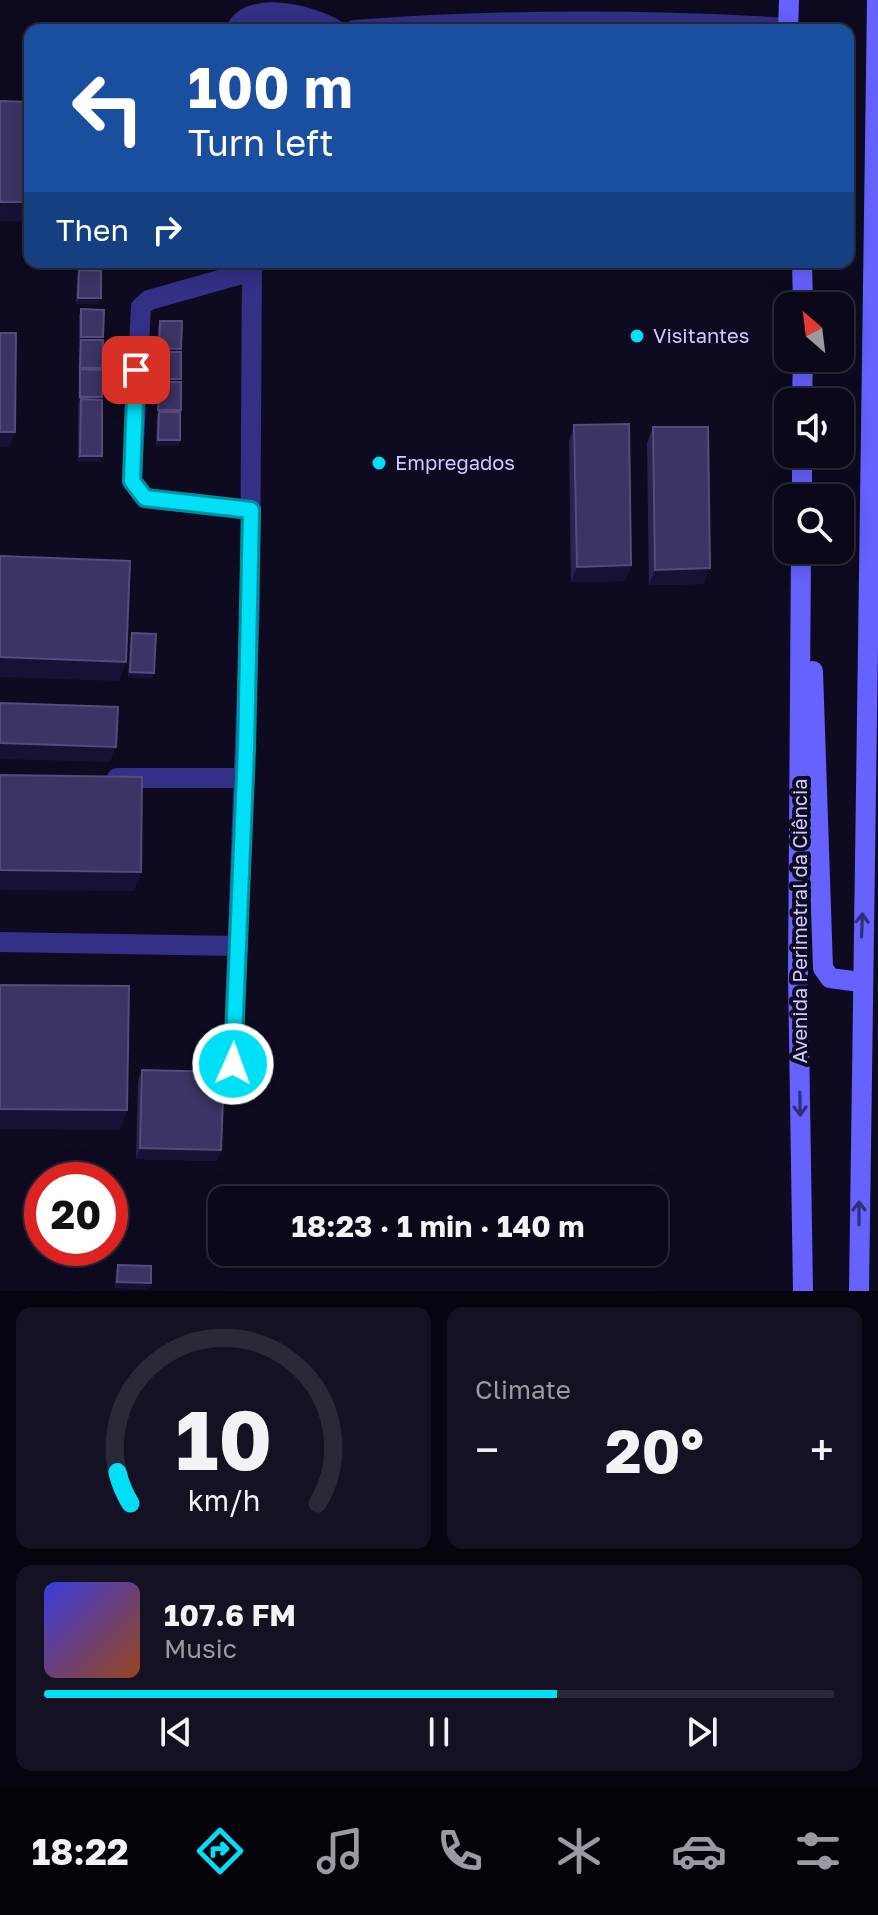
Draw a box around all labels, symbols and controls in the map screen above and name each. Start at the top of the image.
text: 100 m [188,53,353,120]
icon: left [56,56,160,160]
text: Turn left [188,121,334,164]
icon: right [145,208,189,252]
text: Then [56,212,129,248]
north arrow [774,292,854,372]
map controls [774,292,854,564]
place label: Visitantes [653,323,749,347]
marker: Visitantes [628,327,646,345]
pin [102,336,170,404]
icon: arrive [114,348,158,392]
button: sound [774,388,854,468]
place label: Empregados [395,450,515,474]
marker: Empregados [370,454,388,472]
button: search [774,484,854,564]
street label: Avenida Perimetral da Ciência [787,778,811,1064]
one-way arrow [854,912,869,939]
position arrow [191,1022,275,1106]
one-way arrow [792,1090,808,1117]
speed limit sign: 20 [24,1162,128,1266]
one-way arrow [851,1200,867,1227]
text: 18:23 · 1 min · 140 m [291,1208,585,1244]
text: Climate [475,1374,571,1405]
text: 10 [175,1388,272,1488]
text: 20° [605,1414,704,1486]
text: − [475,1423,499,1476]
text: + [810,1423,834,1476]
text: km/h [187,1483,260,1517]
text: 107.6 FM [164,1597,296,1633]
text: Music [164,1633,237,1664]
icon: previous [154,1710,198,1754]
icon: pause [417,1710,461,1754]
icon: next [680,1710,724,1754]
icon: directions [192,1823,248,1879]
icon: music [312,1823,368,1879]
icon: phone [432,1823,488,1879]
icon: climate [551,1823,607,1879]
icon: car [671,1823,727,1879]
icon: filters [790,1823,846,1879]
text: 18:22 [32,1830,129,1873]

